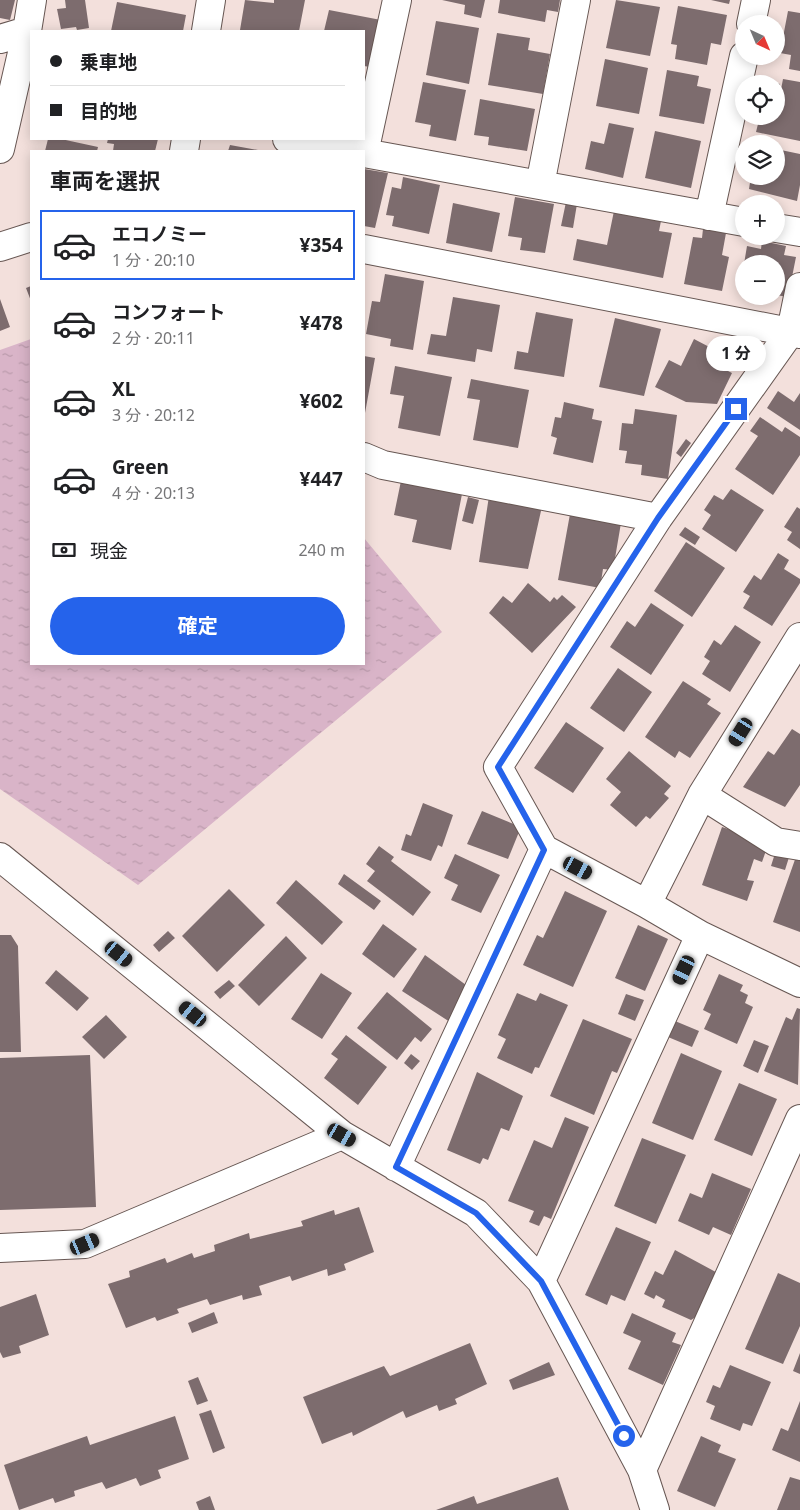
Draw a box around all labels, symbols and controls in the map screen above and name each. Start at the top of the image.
north arrow [735,15,785,65]
map controls [735,15,785,305]
text: 乗車地 [80,49,137,75]
button: locate [735,75,785,125]
text: 目的地 [80,98,137,124]
button: layers [735,135,785,185]
text: 車両を選択 [50,165,160,195]
button: + [735,195,785,245]
text: エコノミー [112,221,207,247]
icon: car [52,223,97,268]
text: ¥354 [300,232,343,258]
text: 1 分 · 20:10 [112,249,195,271]
button: − [735,255,785,305]
text: コンフォート [112,299,225,325]
icon: car [52,301,97,346]
text: ¥478 [300,310,343,336]
text: 2 分 · 20:11 [112,327,195,349]
callout: 1 分 [706,336,766,372]
text: 1 分 [721,342,751,364]
text: XL [112,376,135,402]
icon: car [52,379,97,424]
text: ¥602 [300,388,343,414]
route end [725,398,747,420]
text: 3 分 · 20:12 [112,404,195,426]
text: Green [112,454,169,480]
icon: car [52,457,97,502]
text: ¥447 [300,466,343,492]
text: 4 分 · 20:13 [112,482,195,504]
icon: cash [50,536,78,564]
text: 現金 [90,538,128,564]
text: 240 m [298,539,345,561]
button: 確定 [50,597,345,655]
car [726,715,755,749]
car [561,854,594,882]
car [102,939,135,969]
car [670,953,697,987]
car [176,999,209,1029]
car [325,1121,358,1149]
car [68,1231,101,1257]
route start [613,1425,635,1447]

